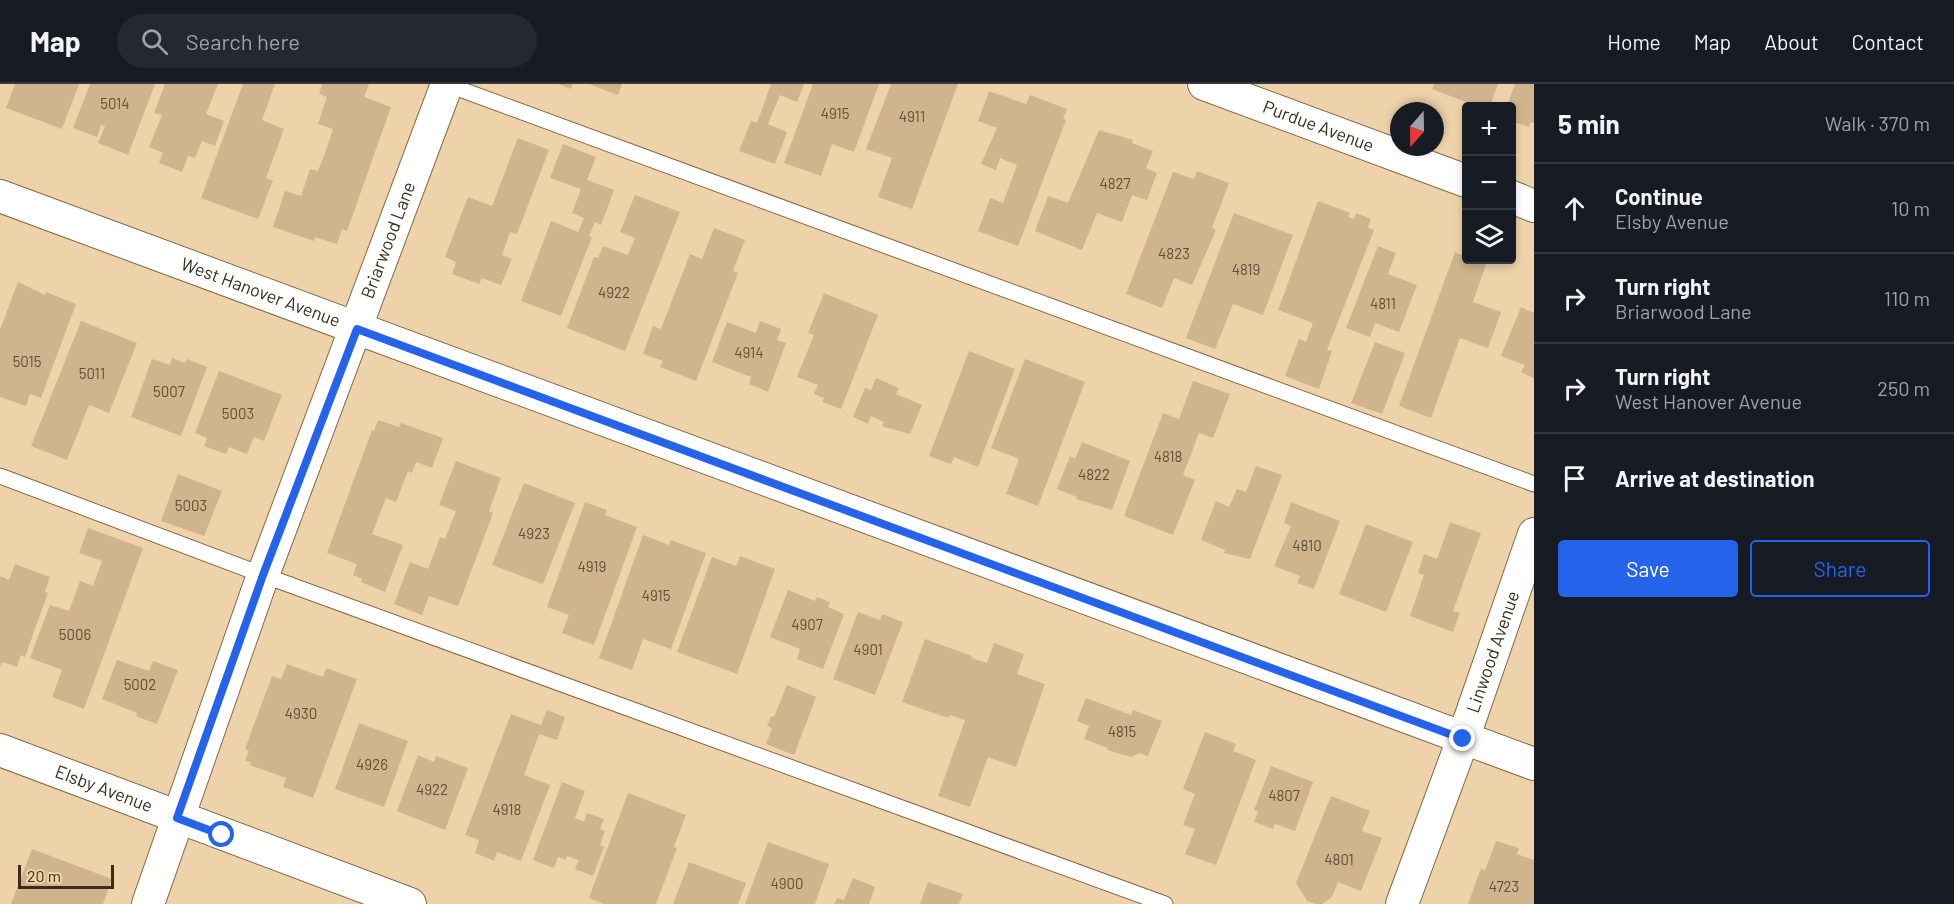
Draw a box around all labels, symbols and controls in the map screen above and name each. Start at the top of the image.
search box [117,14,537,68]
text: Map [30,24,81,58]
icon: search [138,25,171,58]
text: Search here [186,28,300,54]
text: Home [1607,29,1661,54]
text: Map [1694,29,1731,54]
text: About [1764,29,1819,54]
text: Contact [1852,29,1924,54]
house number: 5014 [100,94,130,112]
street label: Purdue Avenue [1260,95,1377,156]
north arrow [1390,102,1444,156]
map controls [1462,102,1516,264]
button: + [1462,102,1516,156]
house number: 4915 [821,104,849,122]
house number: 4911 [899,107,925,125]
text: 5 min [1558,108,1620,139]
text: Walk · 370 m [1825,111,1930,135]
button: − [1462,156,1516,210]
house number: 4827 [1099,174,1131,192]
street label: Briarwood Lane [356,178,419,301]
text: Continue [1615,183,1703,209]
icon: ahead [1558,192,1591,225]
text: 10 m [1891,196,1930,220]
text: Elsby Avenue [1615,209,1729,233]
button: layers [1462,210,1516,264]
house number: 4823 [1158,244,1190,262]
street label: West Hanover Avenue [178,252,344,331]
house number: 4819 [1232,260,1260,278]
text: Turn right [1615,273,1710,299]
icon: right [1558,282,1591,315]
house number: 4922 [598,283,630,301]
text: 110 m [1884,286,1930,310]
house number: 4811 [1370,294,1396,312]
text: Briarwood Lane [1615,299,1752,323]
house number: 4914 [734,343,764,361]
house number: 5015 [13,352,41,370]
text: Turn right [1615,363,1710,389]
house number: 5011 [79,364,105,382]
icon: right [1558,372,1591,405]
text: 250 m [1877,376,1930,400]
house number: 5007 [153,382,185,400]
text: West Hanover Avenue [1615,389,1802,413]
house number: 5003 [222,404,254,422]
house number: 4818 [1154,447,1182,465]
icon: arrive [1558,462,1591,495]
house number: 4822 [1078,465,1110,483]
text: Arrive at destination [1615,465,1814,491]
house number: 5003 [175,496,207,514]
house number: 4923 [518,524,550,542]
house number: 4810 [1292,536,1322,554]
button: Save [1558,540,1738,597]
button: Share [1750,540,1930,597]
house number: 4919 [578,557,606,575]
house number: 4915 [642,586,670,604]
street label: Linwood Avenue [1461,588,1523,715]
house number: 4907 [791,615,823,633]
house number: 5006 [59,625,91,643]
house number: 4901 [853,640,883,658]
house number: 5002 [124,675,156,693]
house number: 4930 [285,704,317,722]
house number: 4815 [1108,722,1136,740]
route end [1449,725,1475,751]
house number: 4926 [356,755,388,773]
street label: Elsby Avenue [52,760,156,816]
house number: 4922 [416,780,448,798]
house number: 4807 [1268,786,1300,804]
house number: 4918 [493,800,521,818]
route start [208,821,234,847]
house number: 4801 [1324,850,1354,868]
scale bar [18,862,114,890]
text: 20 m [27,866,61,885]
house number: 4900 [770,874,804,892]
house number: 4723 [1489,877,1519,895]

